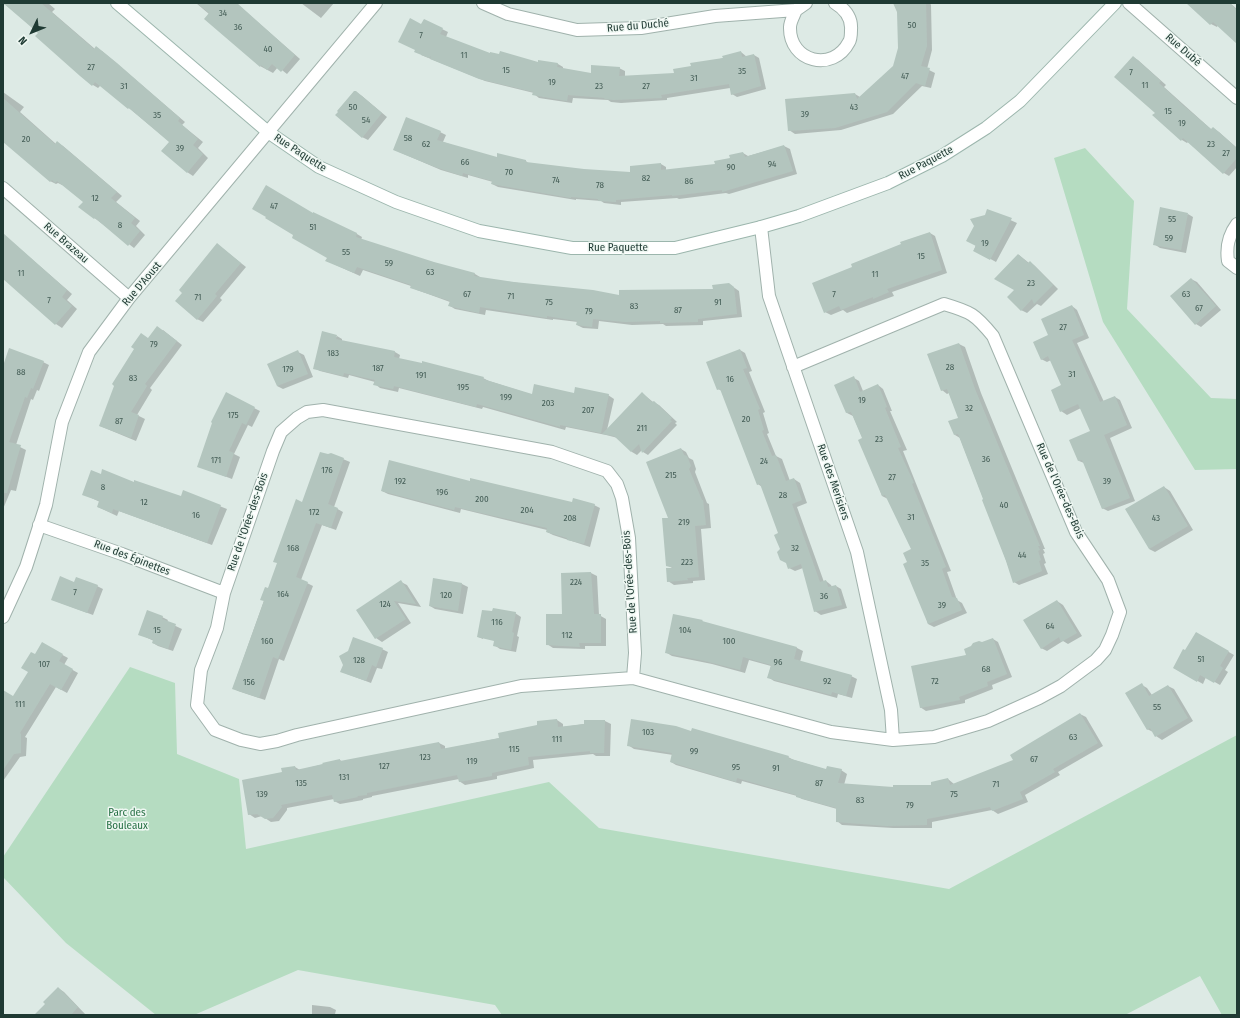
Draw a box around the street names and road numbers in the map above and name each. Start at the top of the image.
street label: Rue du Duché [607,17,669,35]
street label: Rue Dubé [1162,31,1204,69]
street label: Rue Paquette [271,131,329,175]
street label: Rue Paquette [896,143,956,183]
street label: Rue Brazeau [41,220,91,266]
street label: Rue Paquette [588,241,648,255]
street label: Rue D'Aoust [120,259,164,309]
street label: Rue de l'Orée-des-Bois [1033,441,1087,541]
street label: Rue des Merisiers [814,442,852,522]
street label: Rue de l'Orée-des-Bois [225,471,271,573]
street label: Rue de l'Orée-des-Bois [620,530,640,634]
street label: Rue des Épinettes [92,537,172,579]

